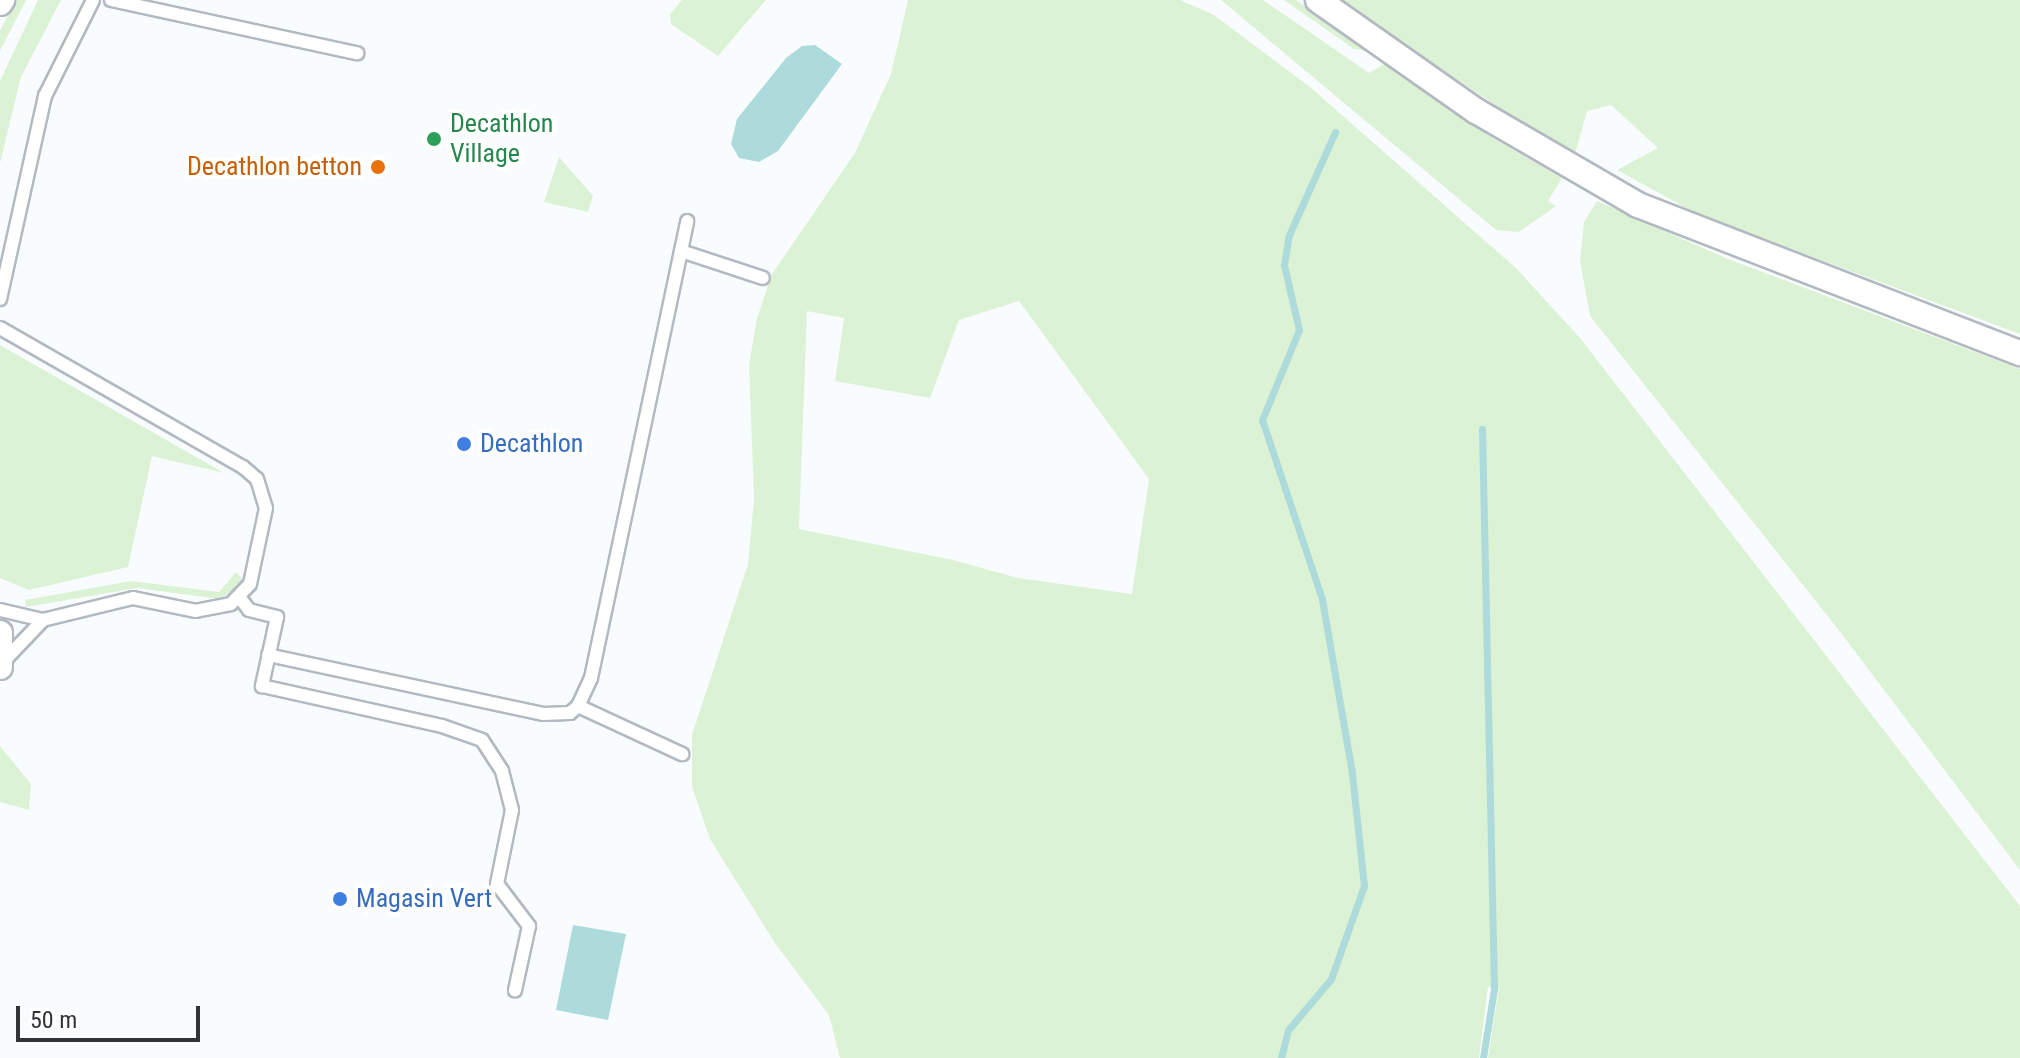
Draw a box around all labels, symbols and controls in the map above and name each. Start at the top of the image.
place label: Decathlon Village [450,108,553,170]
marker: Decathlon Village [425,130,443,148]
place label: Decathlon betton [187,151,362,183]
marker: Decathlon betton [369,158,387,176]
place label: Decathlon [480,428,583,460]
marker: Decathlon [455,435,473,453]
place label: Magasin Vert [356,883,492,915]
marker: Magasin Vert [331,890,349,908]
scale bar [20,990,204,1040]
text: 50 m [30,1006,77,1034]

